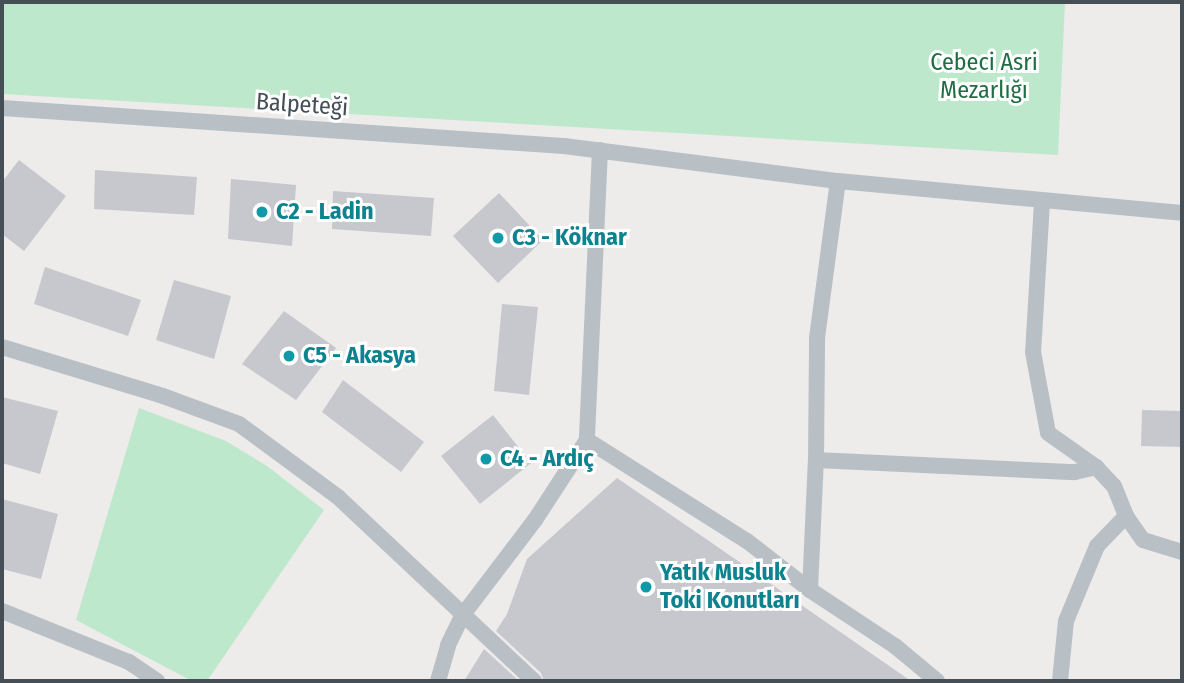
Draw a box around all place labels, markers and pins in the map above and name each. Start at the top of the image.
place label: C2 - Ladin [276,198,374,226]
marker: C2 - Ladin [254,204,270,220]
place label: C3 - Köknar [512,224,627,252]
marker: C3 - Köknar [490,230,506,246]
place label: C5 - Akasya [303,342,416,370]
marker: C5 - Akasya [281,348,297,364]
place label: C4 - Ardıç [500,445,594,473]
marker: C4 - Ardıç [478,451,494,467]
place label: Yatık Musluk Toki Konutları [660,559,800,615]
marker: Yatık Musluk Toki Konutları [638,579,654,595]

